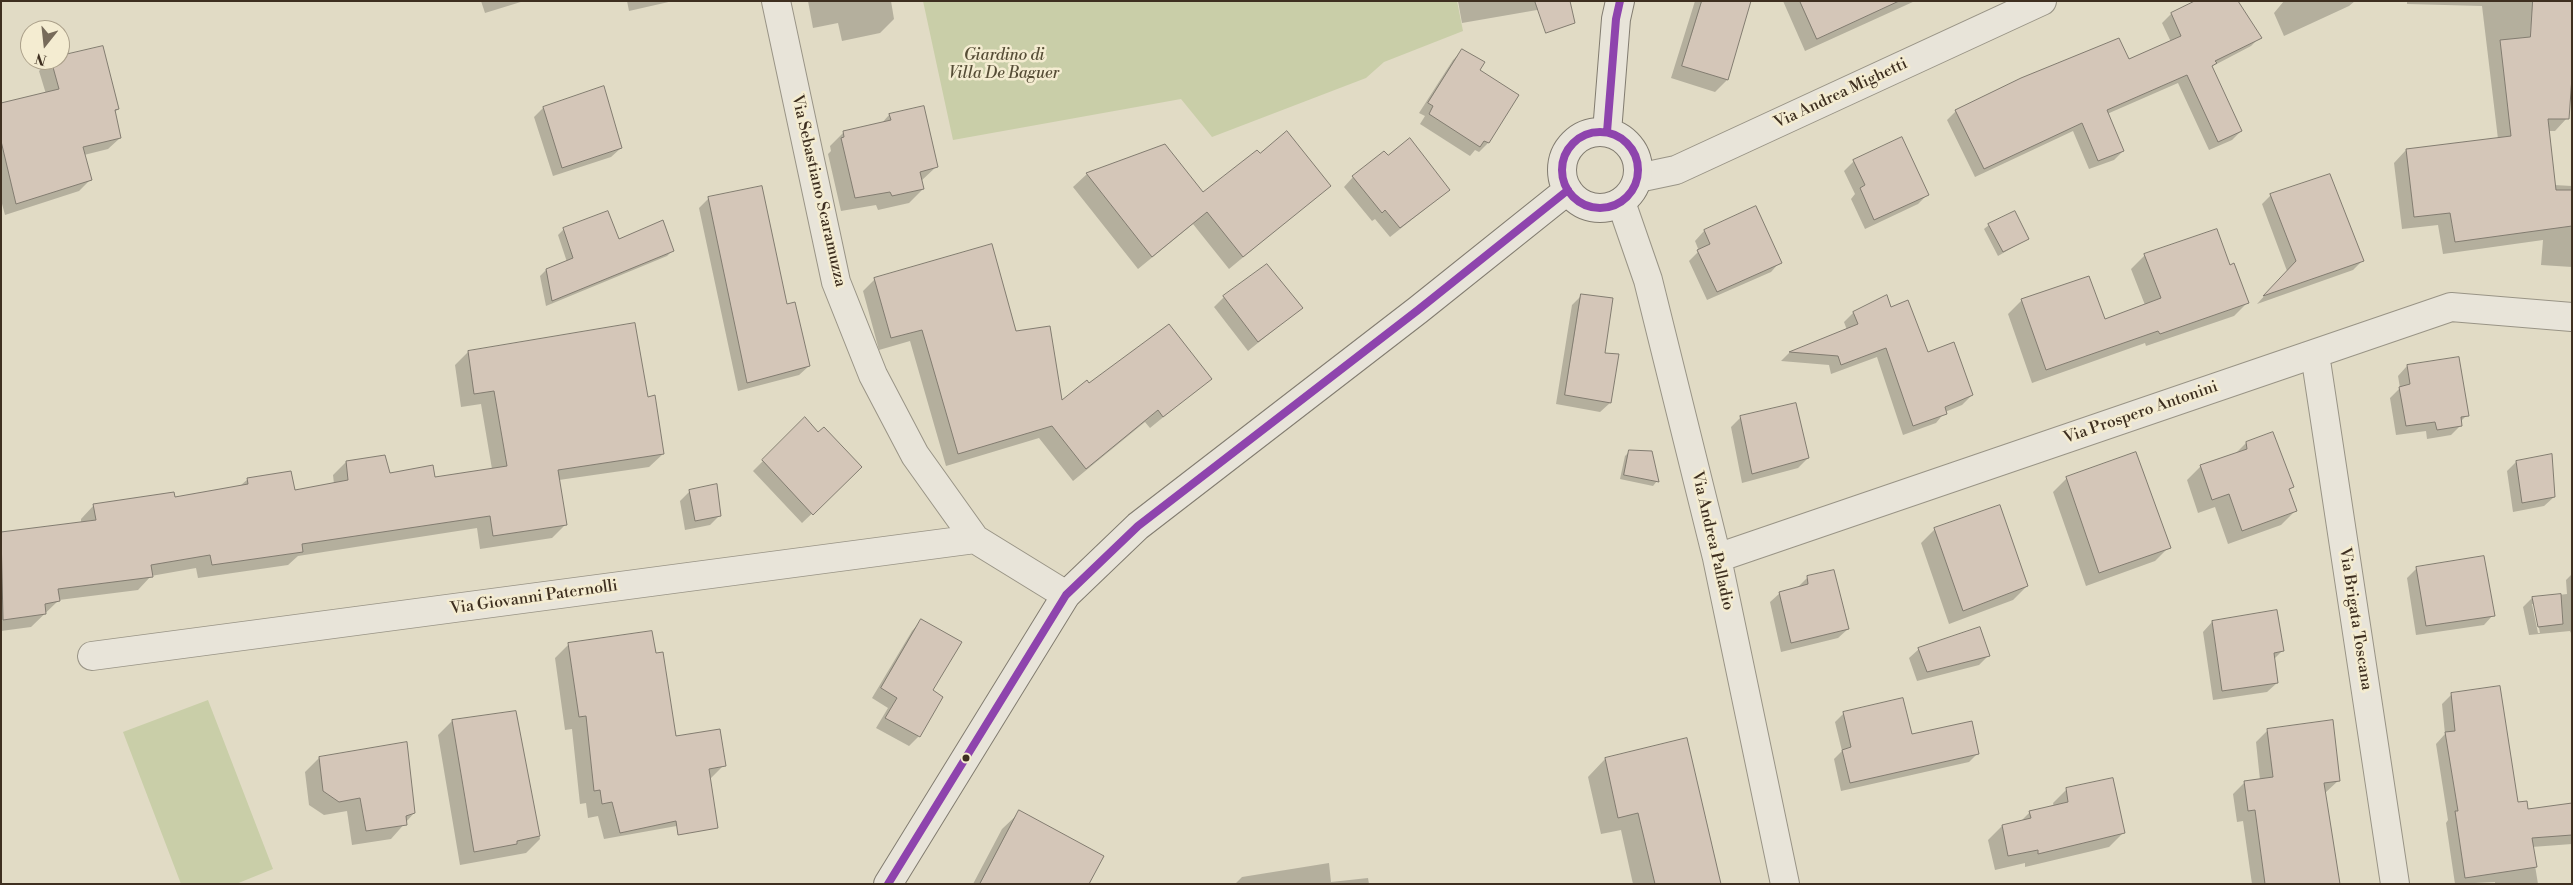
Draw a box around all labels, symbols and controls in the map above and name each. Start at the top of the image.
north arrow [20,20,70,70]
park label: Giardino di Villa De Baguer [949,46,1059,84]
text: N [33,48,49,69]
street label: Via Andrea Mighetti [1771,55,1911,133]
street label: Via Sebastiano Scaramuzza [787,93,849,289]
street label: Via Prospero Antonini [2061,378,2221,448]
street label: Via Andrea Palladio [1687,470,1737,612]
street label: Via Brigata Toscana [2334,546,2376,692]
street label: Via Giovanni Paternolli [449,577,619,619]
unlabelled marker [961,753,971,763]

